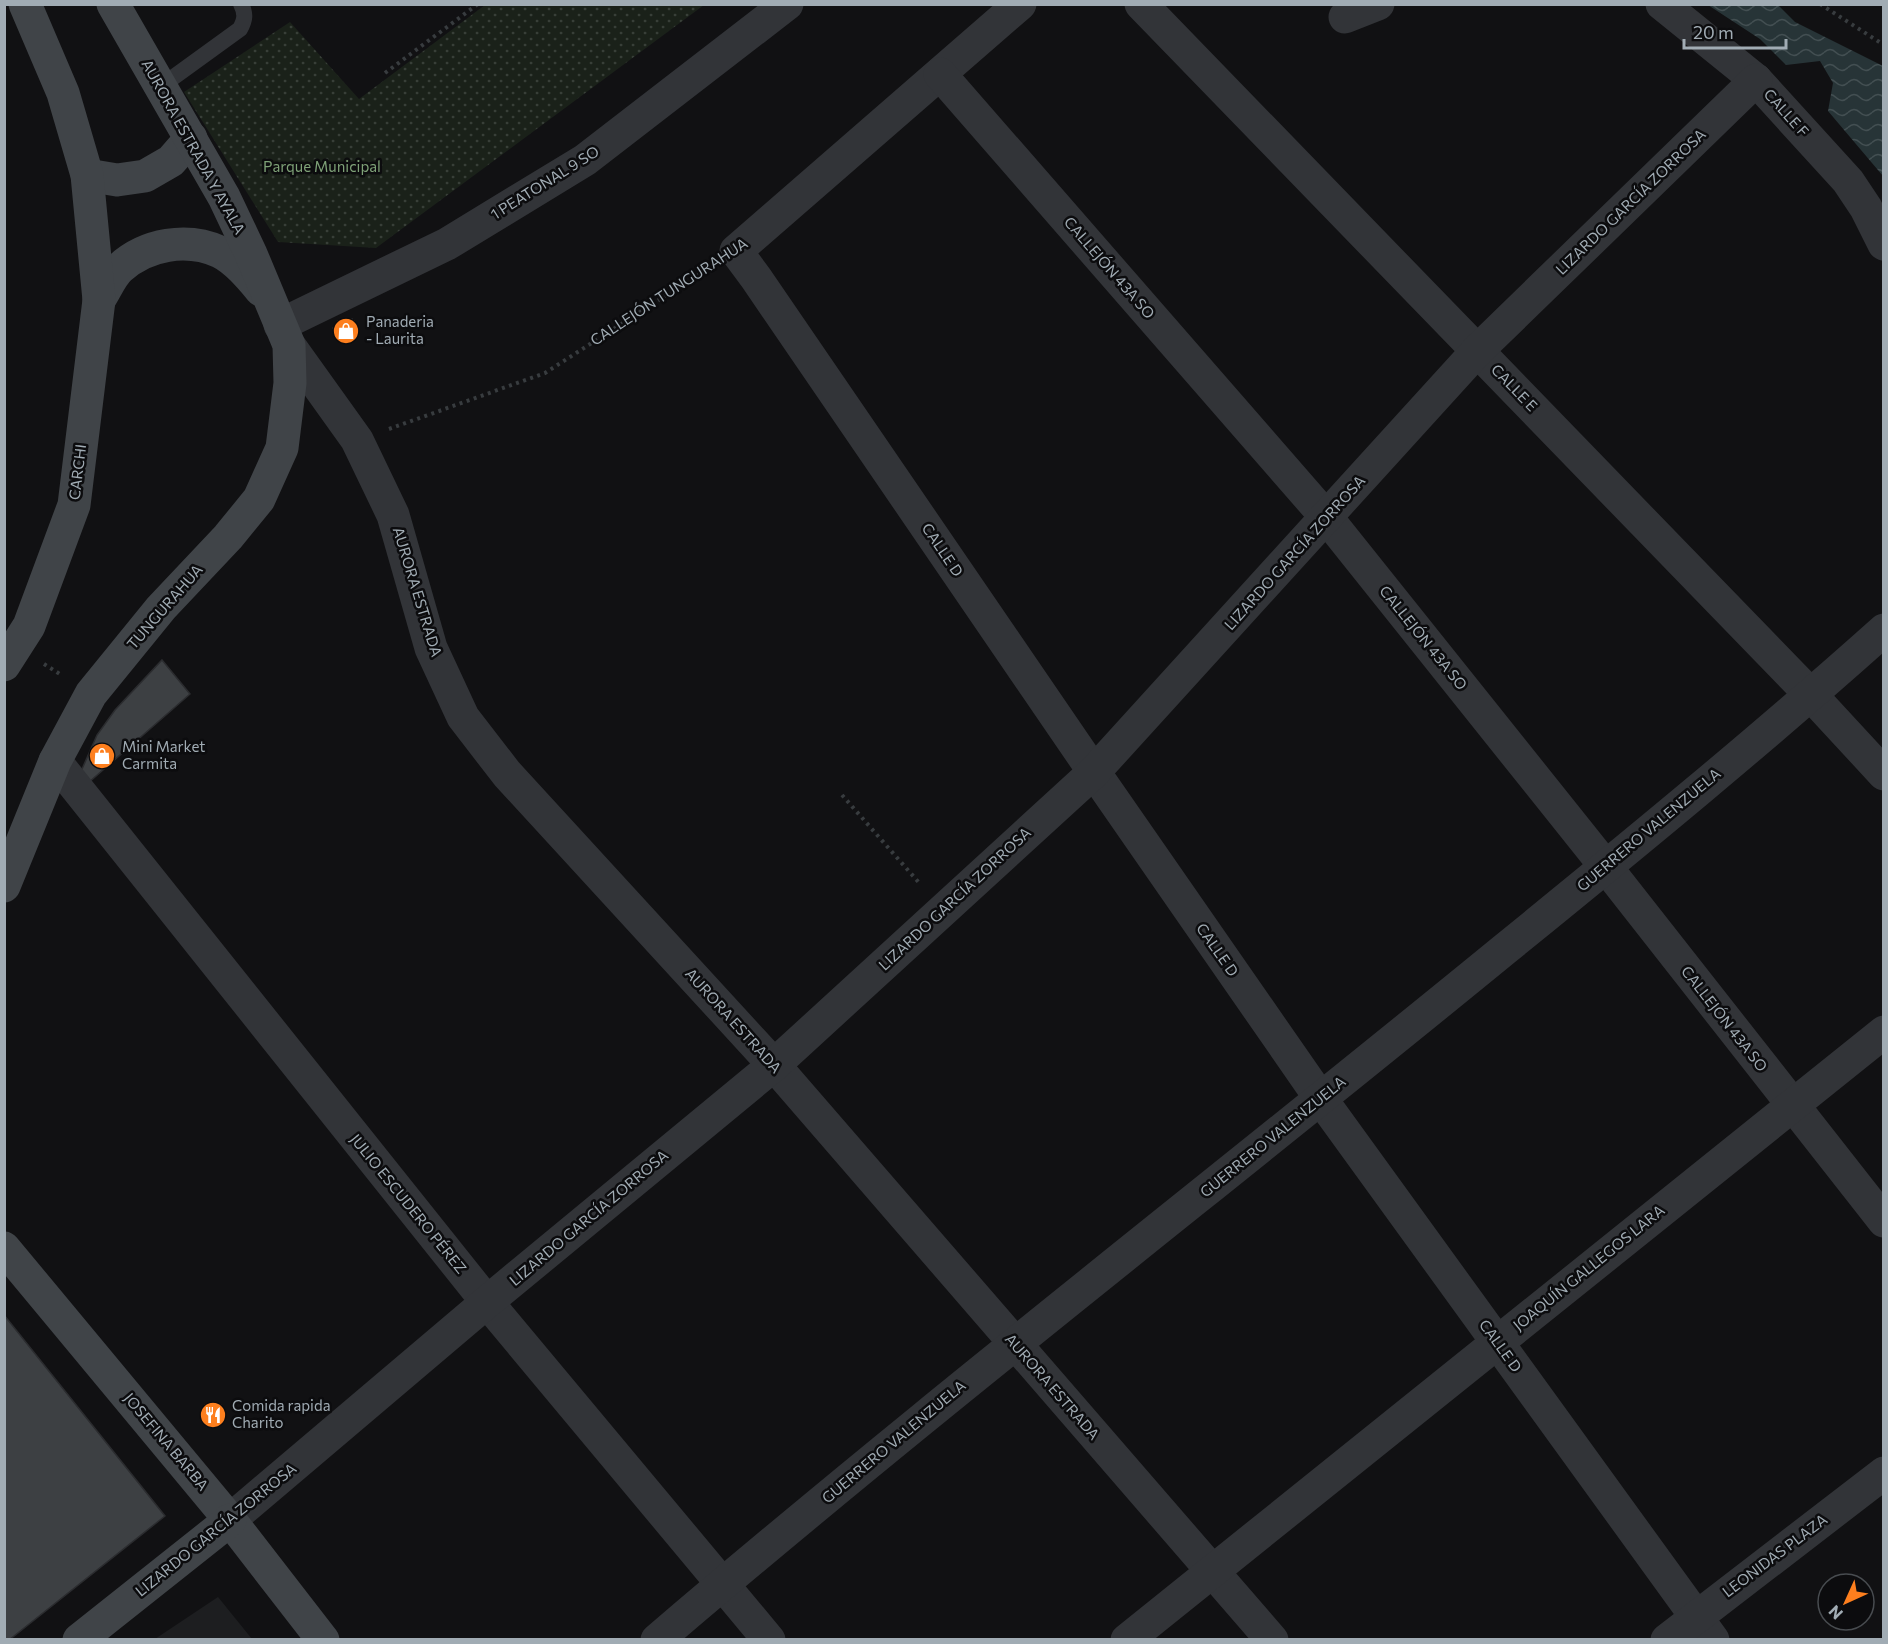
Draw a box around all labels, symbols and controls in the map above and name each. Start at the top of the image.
scale bar [1684,12,1786,50]
text: 20 m [1693,21,1734,43]
street label: AURORA ESTRADA Y AYALA [138,56,249,237]
street label: CALLE F [1761,85,1813,140]
street label: LIZARDO GARCÍA ZORROSA [1551,124,1709,278]
street label: 1 PEATONAL 9 SO [487,142,602,223]
park label: Parque Municipal [263,157,381,175]
street label: CALLEJÓN 43A SO [1061,212,1160,322]
street label: CALLEJÓN TUNGURAHUA [586,233,750,349]
place label: Panaderia - Laurita [366,312,434,347]
shop icon: Panaderia - Laurita [331,316,361,346]
street label: CALLE E [1488,360,1542,415]
street label: CARCHI [65,443,89,501]
street label: LIZARDO GARCÍA ZORROSA [1219,471,1368,633]
street label: CALLE D [918,519,967,580]
street label: AURORA ESTRADA [390,525,446,659]
street label: TUNGURAHUA [123,560,206,652]
street label: CALLEJÓN 43A SO [1376,581,1472,693]
place label: Mini Market Carmita [122,737,205,772]
shop icon: Mini Market Carmita [87,741,117,771]
street label: GUERRERO VALENZUELA [1573,764,1724,895]
street label: LIZARDO GARCÍA ZORROSA [874,822,1034,974]
street label: CALLE D [1193,919,1243,979]
street label: CALLEJÓN 43A SO [1678,961,1772,1075]
street label: AURORA ESTRADA [682,964,785,1076]
street label: GUERRERO VALENZUELA [1196,1072,1349,1200]
street label: JULIO ESCUDERO PÉREZ [347,1129,471,1277]
street label: LIZARDO GARCÍA ZORROSA [505,1145,671,1289]
street label: JOAQUÍN GALLEGOS LARA [1509,1200,1668,1334]
street label: CALLE D [1476,1316,1526,1375]
street label: AURORA ESTRADA [1002,1330,1104,1443]
street label: GUERRERO VALENZUELA [818,1376,969,1507]
street label: JOSEFINA BARBA [121,1389,213,1494]
place label: Comida rapida Charito [232,1396,330,1431]
restaurant icon: Comida rapida Charito [198,1400,228,1430]
street label: LIZARDO GARCÍA ZORROSA [131,1458,299,1600]
street label: LEONIDAS PLAZA [1718,1510,1830,1600]
north arrow [1816,1572,1876,1632]
text: N [1824,1602,1846,1624]

